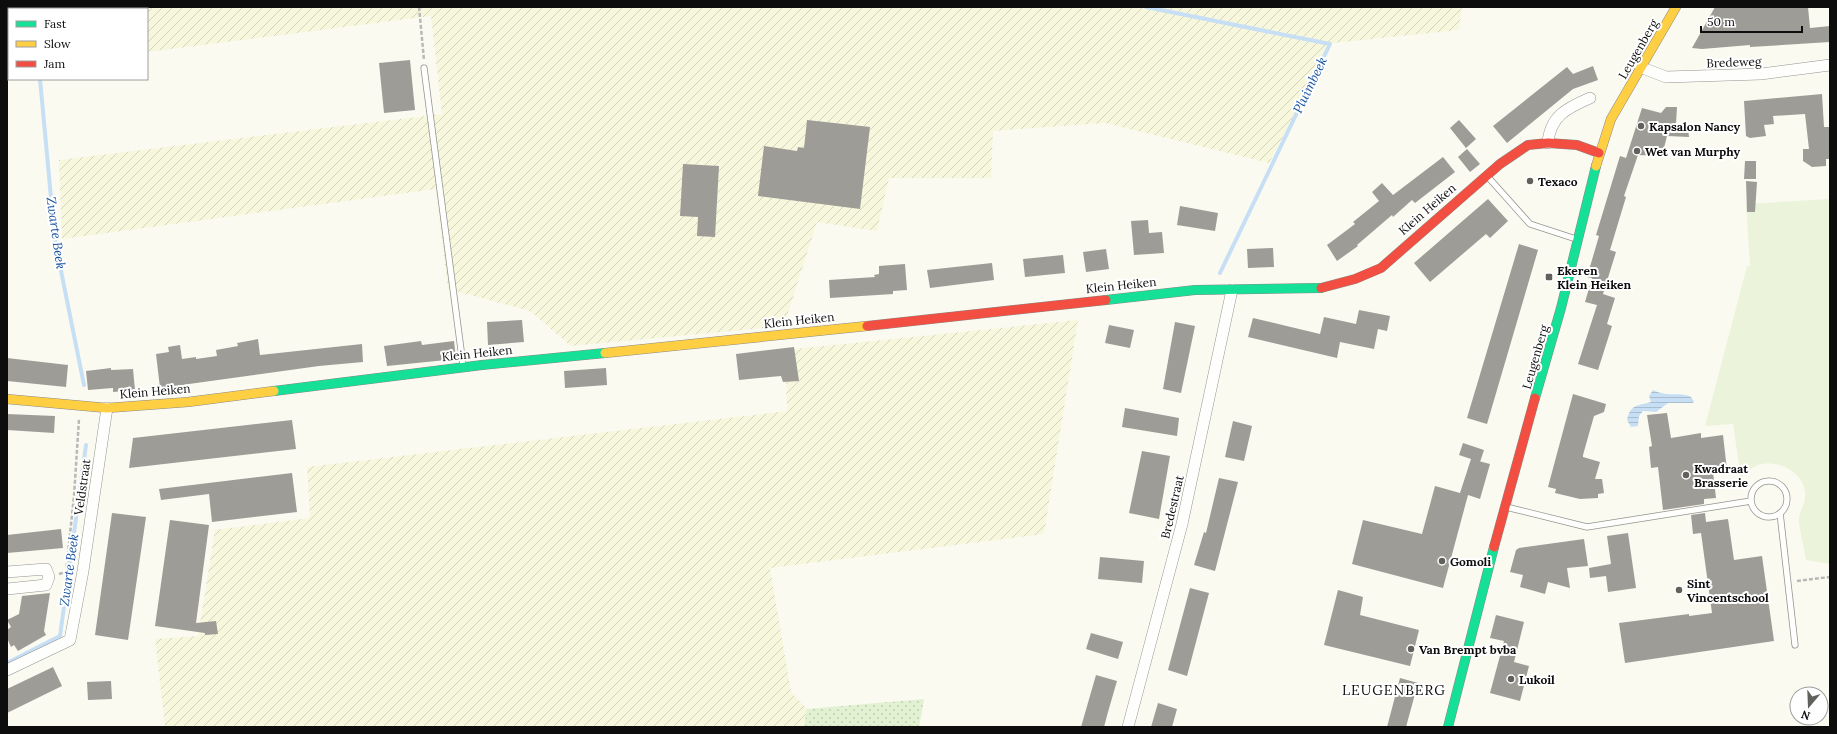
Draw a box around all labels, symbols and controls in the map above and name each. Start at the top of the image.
legend [8,8,148,80]
scale bar [1701,8,1802,34]
text: 50 m [1707,14,1735,29]
text: Fast [44,16,67,31]
street label: Leugenberg [1615,16,1661,81]
text: Slow [44,36,71,51]
water label: Pluimbeek [1289,54,1331,116]
street label: Bredeweg [1706,54,1762,70]
text: Jam [43,56,65,71]
place label: Kapsalon Nancy [1649,119,1741,134]
marker: Kapsalon Nancy [1636,121,1646,131]
place label: Wet van Murphy [1645,144,1740,159]
marker: Wet van Murphy [1632,146,1642,156]
place label: Texaco [1538,174,1578,189]
marker: Texaco [1525,176,1535,186]
street label: Klein Heiken [1395,180,1459,238]
water label: Zwarte Beek [43,196,70,270]
place label: Ekeren Klein Heiken [1557,263,1632,292]
marker: Ekeren Klein Heiken [1544,272,1554,282]
street label: Klein Heiken [1085,274,1157,296]
street label: Klein Heiken [763,309,835,331]
street label: Leugenberg [1519,323,1551,391]
street label: Klein Heiken [441,342,513,364]
street label: Klein Heiken [119,380,191,402]
street label: Veldstraat [70,458,93,517]
place label: Kwadraat Brasserie [1694,461,1749,490]
marker: Kwadraat Brasserie [1681,470,1691,480]
street label: Bredestraat [1157,473,1187,540]
water label: Zwarte Beek [56,533,83,607]
place label: Gomoli [1450,554,1491,569]
marker: Gomoli [1437,556,1447,566]
place label: Sint Vincentschool [1687,576,1769,605]
marker: Sint Vincentschool [1674,585,1684,595]
place label: Van Brempt bvba [1419,642,1517,657]
marker: Van Brempt bvba [1406,644,1416,654]
place label: Lukoil [1519,672,1555,687]
marker: Lukoil [1506,674,1516,684]
district label: LEUGENBERG [1342,681,1446,699]
north arrow [1789,686,1829,726]
text: N [1799,707,1812,723]

